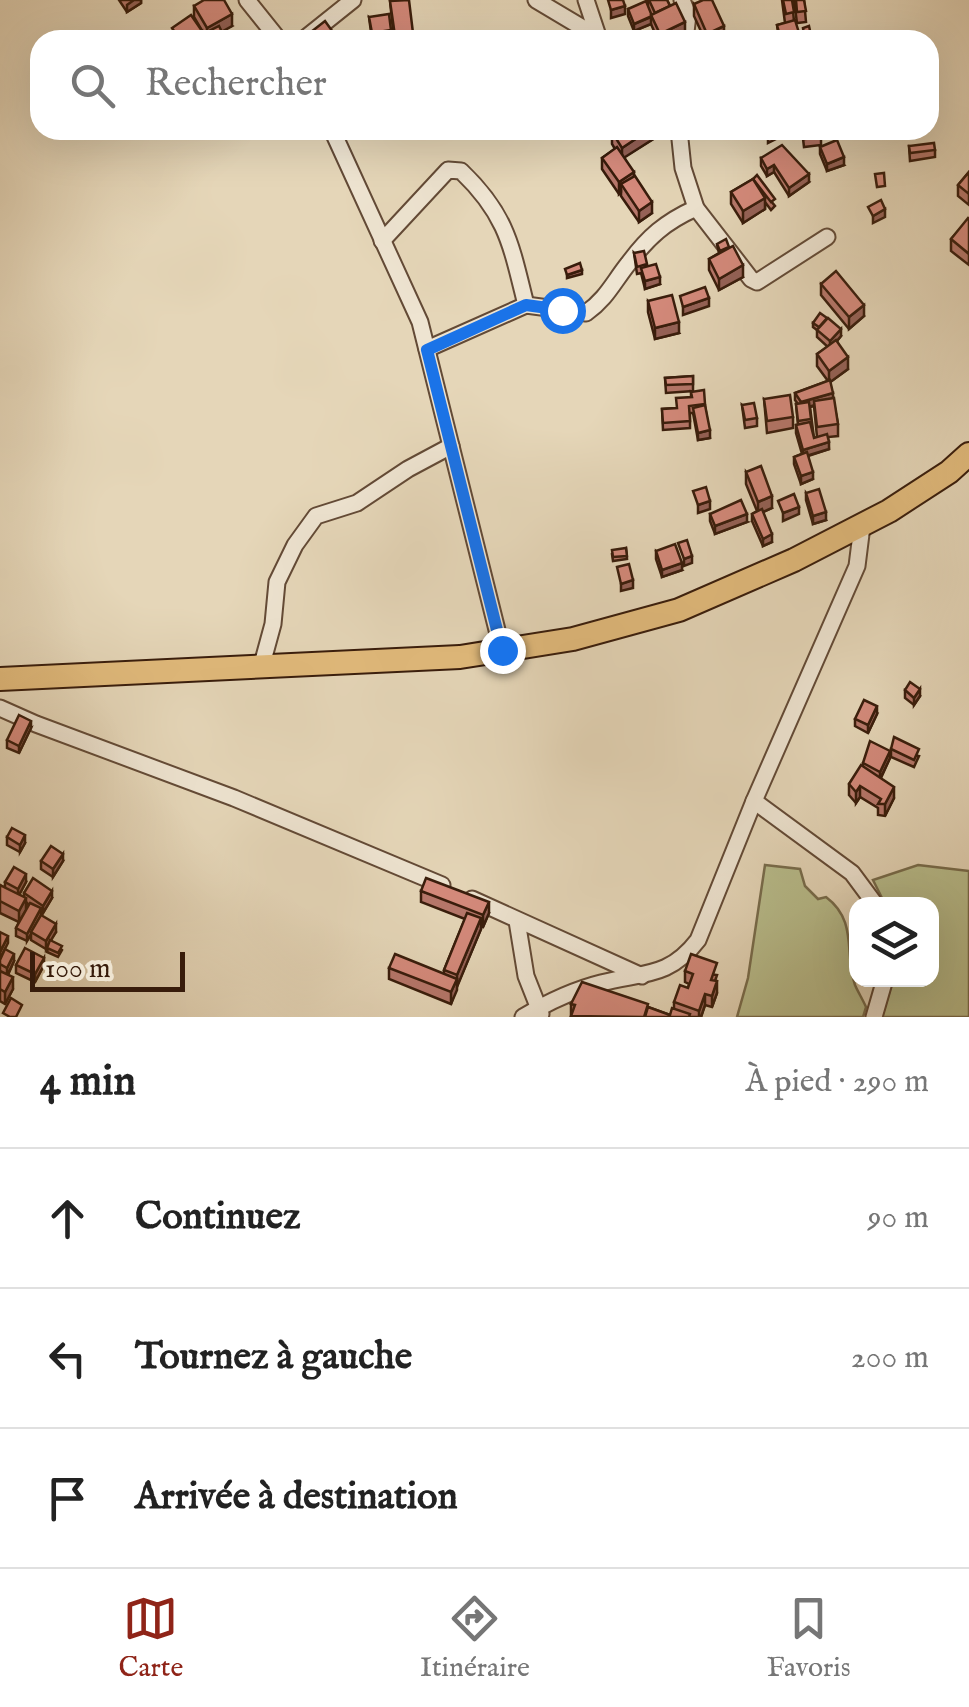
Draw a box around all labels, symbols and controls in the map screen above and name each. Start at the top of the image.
search box [30,30,939,140]
icon: search [65,58,120,113]
text: Rechercher [145,61,327,109]
route start [540,288,586,334]
route end [480,628,526,674]
map controls [849,897,939,987]
button: layers [849,897,939,987]
scale bar [30,947,185,991]
text: 100 m [45,952,111,987]
text: 4 min [40,1056,136,1109]
text: À pied · 290 m [746,1062,929,1103]
icon: ahead [40,1191,95,1246]
text: Continuez [135,1194,301,1242]
text: 90 m [868,1198,929,1239]
icon: left [40,1331,95,1386]
text: Tournez à gauche [135,1334,412,1382]
text: 200 m [851,1338,929,1379]
icon: arrive [40,1471,95,1526]
text: Arrivée à destination [135,1474,458,1522]
tab: Carte [118,1591,183,1686]
tab: Itinéraire [420,1591,530,1686]
tab: Favoris [767,1591,851,1686]

